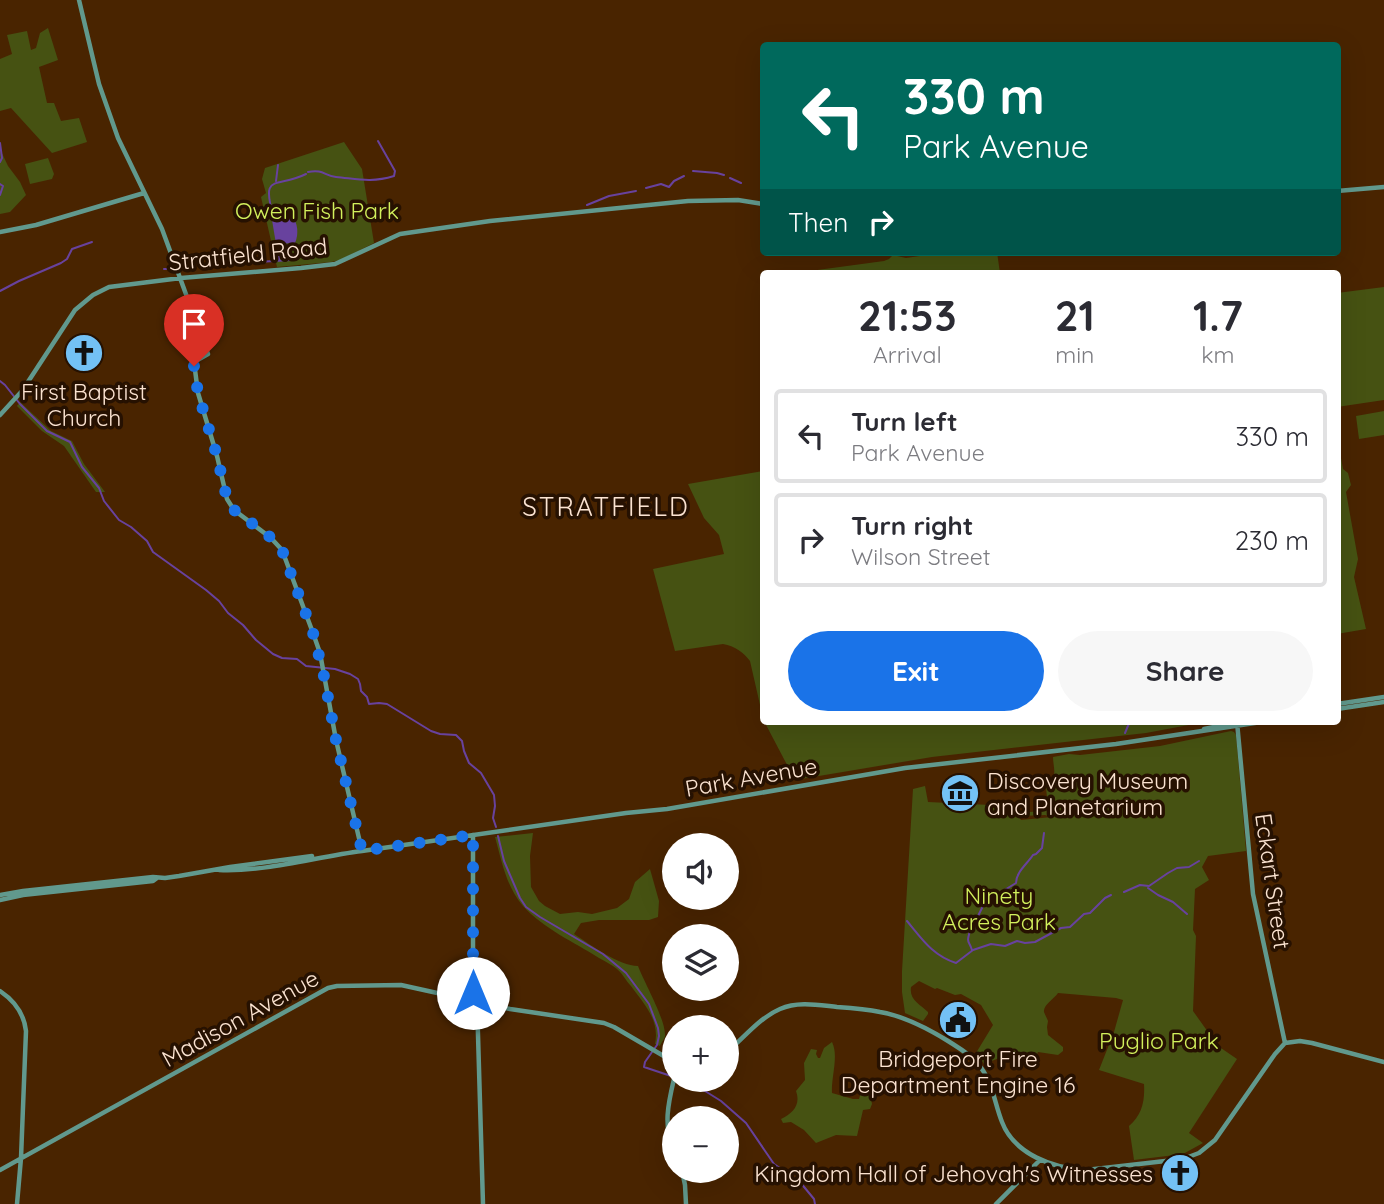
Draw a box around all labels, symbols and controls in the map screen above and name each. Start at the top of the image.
text: 330 m [903,65,1045,126]
icon: left [788,70,879,161]
text: Park Avenue [903,126,1089,166]
park label: Owen Fish Park [235,196,399,225]
icon: right [862,203,900,241]
text: Then [788,206,848,239]
street label: Stratfield Road [167,231,329,277]
text: 21:53 [858,289,957,342]
text: 21 [1055,289,1095,342]
text: 1.7 [1193,289,1243,342]
pin [164,294,224,366]
icon: arrive [175,305,213,343]
church icon: First Baptist Church [63,332,105,374]
text: Arrival [873,340,942,369]
text: min [1055,340,1094,369]
text: km [1201,340,1235,369]
place label: First Baptist Church [21,377,147,432]
text: Turn left [851,405,958,438]
icon: left [792,417,830,455]
text: 330 m [1235,420,1309,453]
text: Park Avenue [851,438,985,467]
district label: STRATFIELD [522,490,690,523]
text: Turn right [851,509,973,542]
icon: right [792,521,830,559]
text: 230 m [1235,524,1309,557]
text: Wilson Street [851,542,991,571]
button: Exit [788,631,1044,711]
button: Share [1058,631,1313,711]
street label: Park Avenue [683,751,819,803]
place label: Discovery Museum and Planetarium [987,766,1188,821]
museum icon: Discovery Museum and Planetarium [939,772,981,814]
street label: Eckart Street [1249,811,1297,951]
map controls [662,833,739,1183]
button: sound [662,833,739,910]
park label: Ninety Acres Park [942,881,1056,936]
button: layers [662,924,739,1001]
position arrow [436,956,510,1030]
street label: Madison Avenue [157,963,323,1073]
public building icon: Bridgeport Fire Department Engine 16 [937,999,979,1041]
button: + [662,1015,739,1092]
park label: Puglio Park [1099,1026,1219,1055]
place label: Bridgeport Fire Department Engine 16 [841,1044,1075,1099]
button: − [662,1106,739,1183]
church icon: Kingdom Hall of Jehovah's Witnesses [1159,1152,1201,1194]
place label: Kingdom Hall of Jehovah's Witnesses [754,1159,1153,1188]

